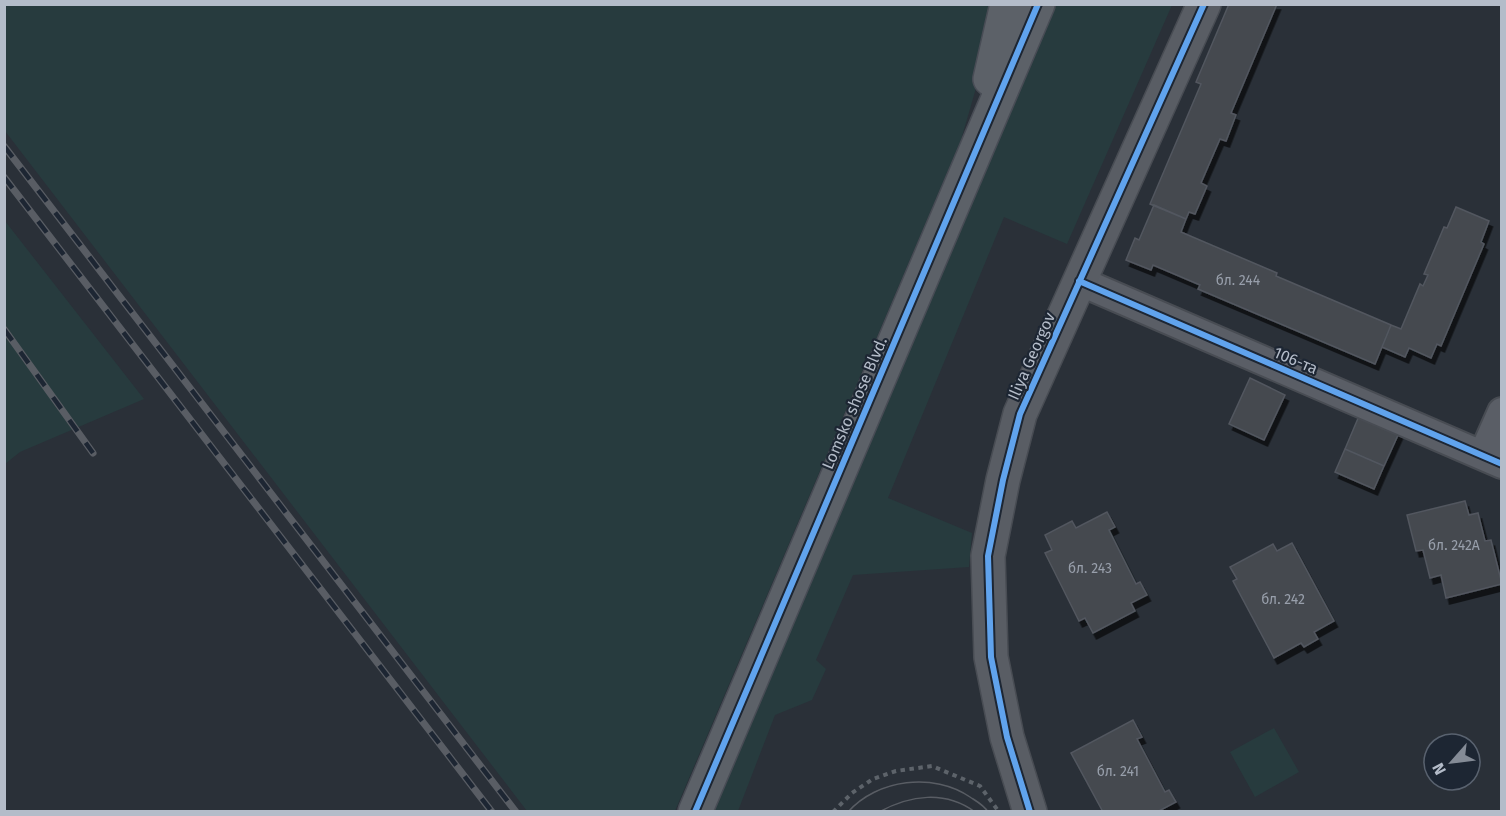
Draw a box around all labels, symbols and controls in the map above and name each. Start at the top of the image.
house number: бл. 244 [1216,272,1261,289]
street label: Iliya Georgov [1004,309,1059,403]
street label: Lomsko shose Blvd. [818,334,891,472]
street label: 106-та [1271,343,1321,378]
house number: бл. 242А [1428,537,1480,554]
house number: бл. 243 [1068,560,1112,577]
house number: бл. 242 [1261,591,1305,608]
north arrow [1422,732,1482,792]
text: N [1428,760,1450,778]
house number: бл. 241 [1097,763,1139,780]

